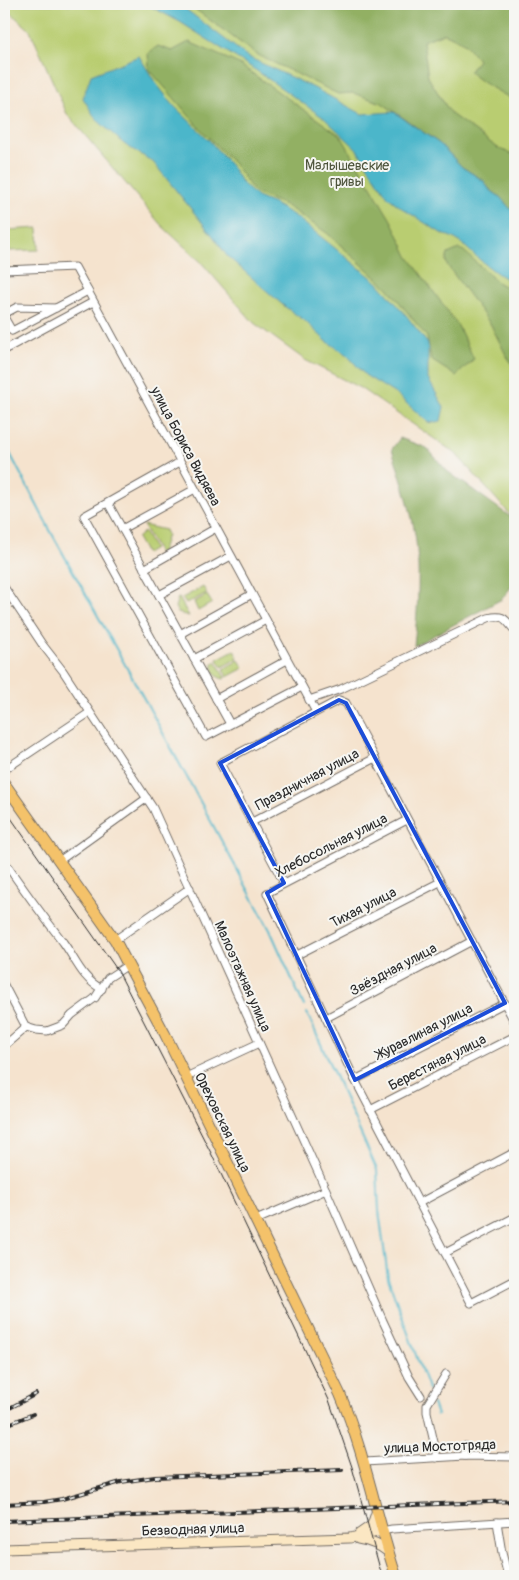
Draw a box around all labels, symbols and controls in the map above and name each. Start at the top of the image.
park label: Малышевские гривы [305,157,389,190]
street label: улица Бориса Видяева [146,383,224,509]
street label: Праздничная улица [253,745,362,814]
street label: Хлебосольная улица [272,810,390,881]
street label: Тихая улица [327,884,399,931]
street label: Малоэтажная улица [210,918,275,1034]
street label: Звёздная улица [347,939,440,999]
street label: Журавлиная улица [371,1000,475,1064]
street label: Берестяная улица [386,1031,489,1094]
street label: Ореховская улица [191,1069,254,1175]
street label: улица Мостотряда [383,1436,496,1457]
street label: Безводная улица [141,1519,245,1540]

